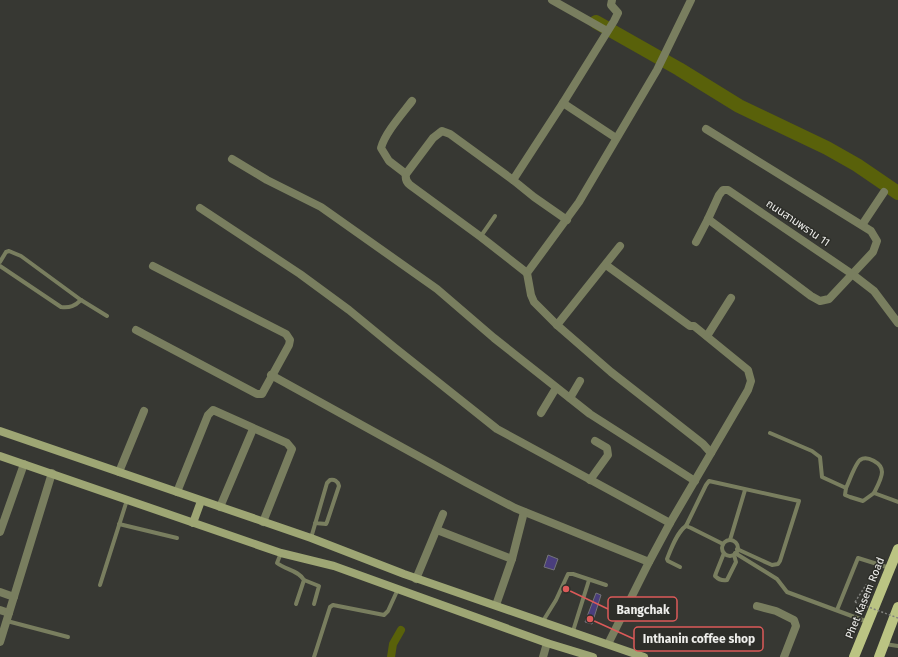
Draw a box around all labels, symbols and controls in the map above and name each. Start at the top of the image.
street label: ถนนสามพราน 11 [764,197,832,249]
street label: Phet Kasem Road [843,555,887,641]
callout: Bangchak [608,597,677,621]
text: Bangchak [616,603,670,617]
callout: Inthanin coffee shop [634,627,763,651]
text: Inthanin coffee shop [643,632,755,646]

